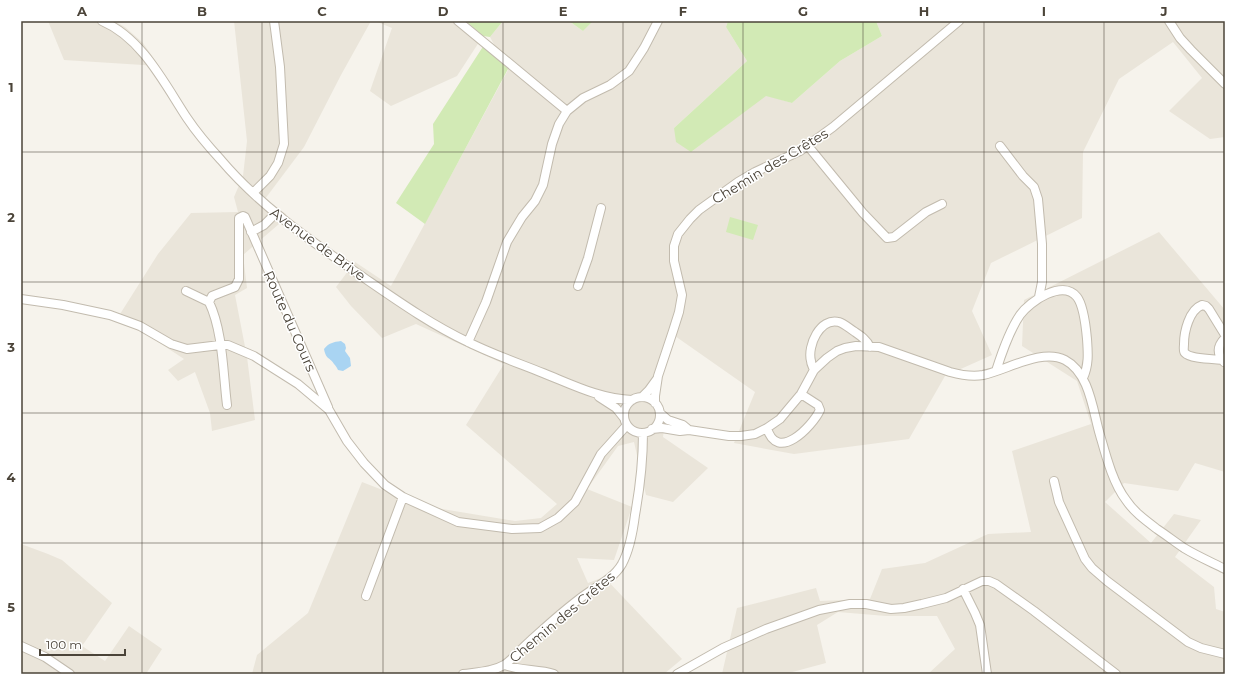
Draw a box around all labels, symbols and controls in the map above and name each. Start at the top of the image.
text: A [76,3,88,19]
text: B [197,3,207,19]
text: C [317,3,327,19]
text: D [438,3,449,19]
text: E [559,3,568,19]
text: F [679,3,687,19]
text: G [798,3,808,19]
text: H [919,3,929,19]
text: I [1042,3,1046,19]
text: J [1159,3,1168,19]
text: 1 [8,79,14,95]
street label: Chemin des Crêtes [709,124,832,208]
street label: Avenue de Brive [267,203,369,285]
text: 2 [7,209,15,225]
street label: Route du Cours [260,268,320,374]
text: 3 [6,339,15,355]
text: 4 [7,469,16,485]
street label: Chemin des Crêtes [505,567,619,667]
text: 5 [7,599,15,615]
scale bar [40,631,125,657]
text: 100 m [46,637,82,652]

